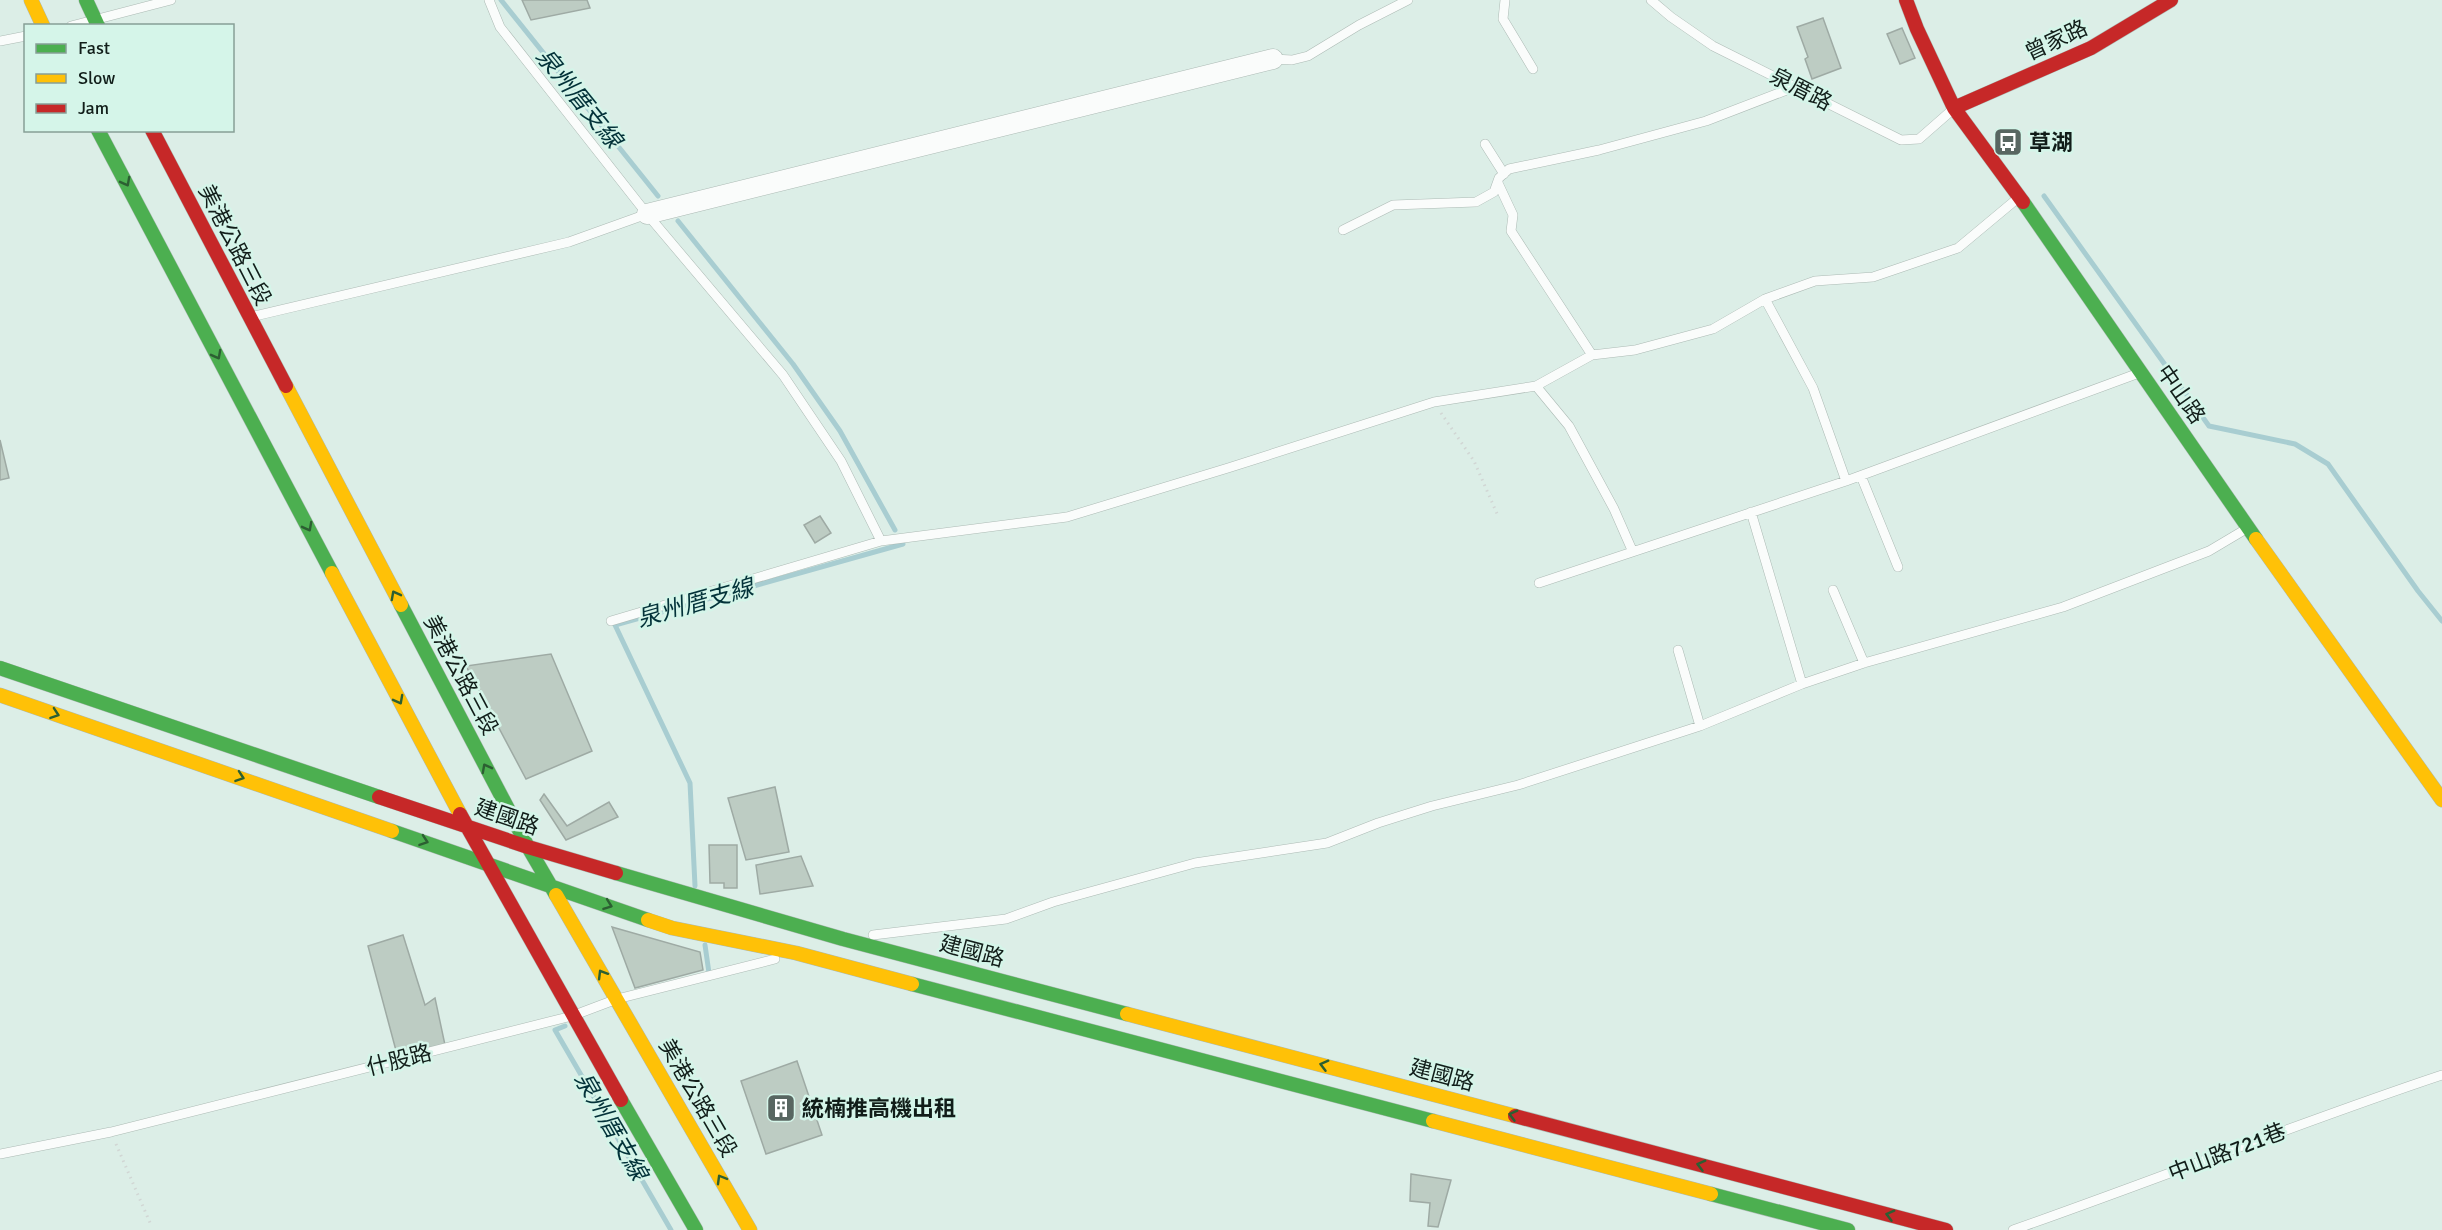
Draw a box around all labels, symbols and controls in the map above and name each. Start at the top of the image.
street label: 曾家路 [2020,14,2092,66]
legend [24,24,234,132]
text: Fast [78,37,110,59]
water label: 泉州厝支線 [530,42,630,156]
street label: 泉厝路 [1765,62,1837,116]
text: Slow [78,67,115,89]
text: Jam [78,97,109,119]
bus stop icon: 草湖 [1992,126,2024,158]
place label: 草湖 [2029,129,2073,156]
one-way arrow [119,176,130,187]
street label: 美港公路三段 [193,180,277,310]
one-way arrow [210,348,221,359]
street label: 中山路 [2151,359,2211,429]
one-way arrow [301,521,312,531]
water label: 泉州厝支線 [633,571,760,634]
one-way arrow [391,591,402,602]
street label: 美港公路三段 [418,610,504,740]
one-way arrow [392,693,403,704]
one-way arrow [49,706,60,719]
one-way arrow [482,764,493,774]
one-way arrow [234,770,245,783]
street label: 建國路 [471,793,543,841]
one-way arrow [418,834,429,846]
one-way arrow [602,898,613,910]
street label: 建國路 [937,929,1007,973]
one-way arrow [598,970,609,980]
street label: 美港公路三段 [653,1034,743,1162]
street label: 什股路 [364,1039,434,1081]
street label: 建國路 [1407,1053,1477,1097]
one-way arrow [1320,1060,1330,1072]
water label: 泉州厝支線 [568,1067,655,1188]
building icon: 統楠推高機出租 [765,1092,797,1124]
place label: 統楠推高機出租 [802,1095,956,1122]
one-way arrow [1508,1110,1519,1122]
street label: 中山路721巷 [2164,1117,2290,1187]
one-way arrow [1697,1160,1707,1172]
one-way arrow [717,1175,728,1185]
one-way arrow [1885,1210,1896,1222]

